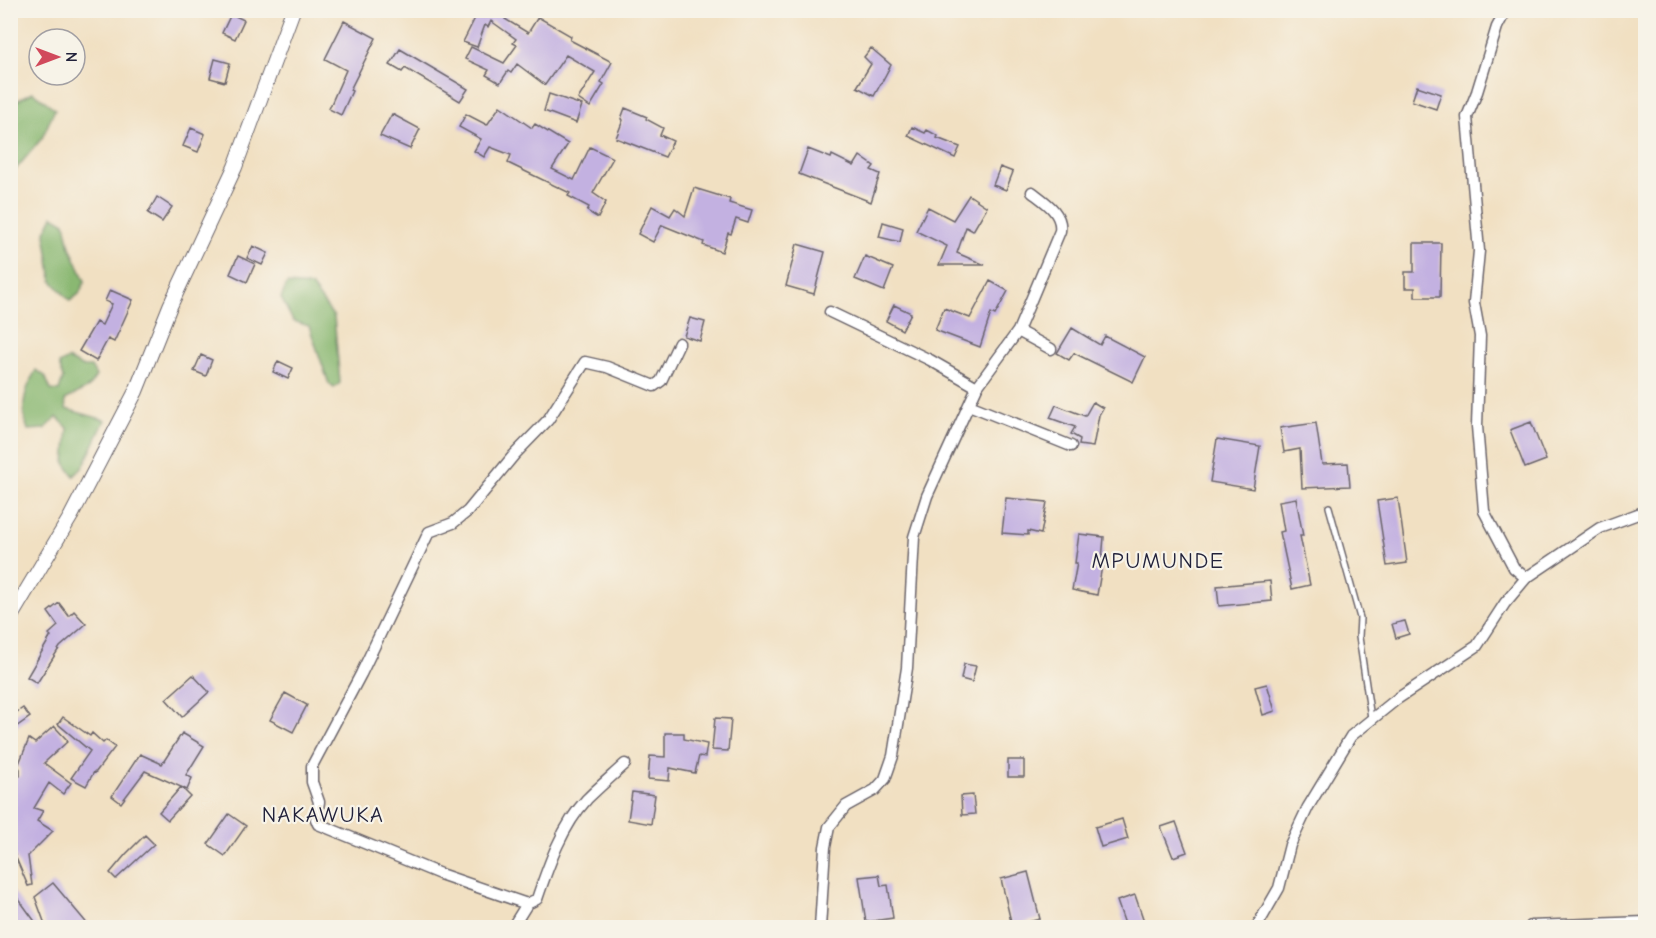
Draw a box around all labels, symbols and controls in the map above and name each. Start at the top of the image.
north arrow [27,27,87,87]
text: N [62,52,80,62]
district label: MPUMUNDE [1091,548,1225,574]
district label: NAKAWUKA [262,802,384,828]

